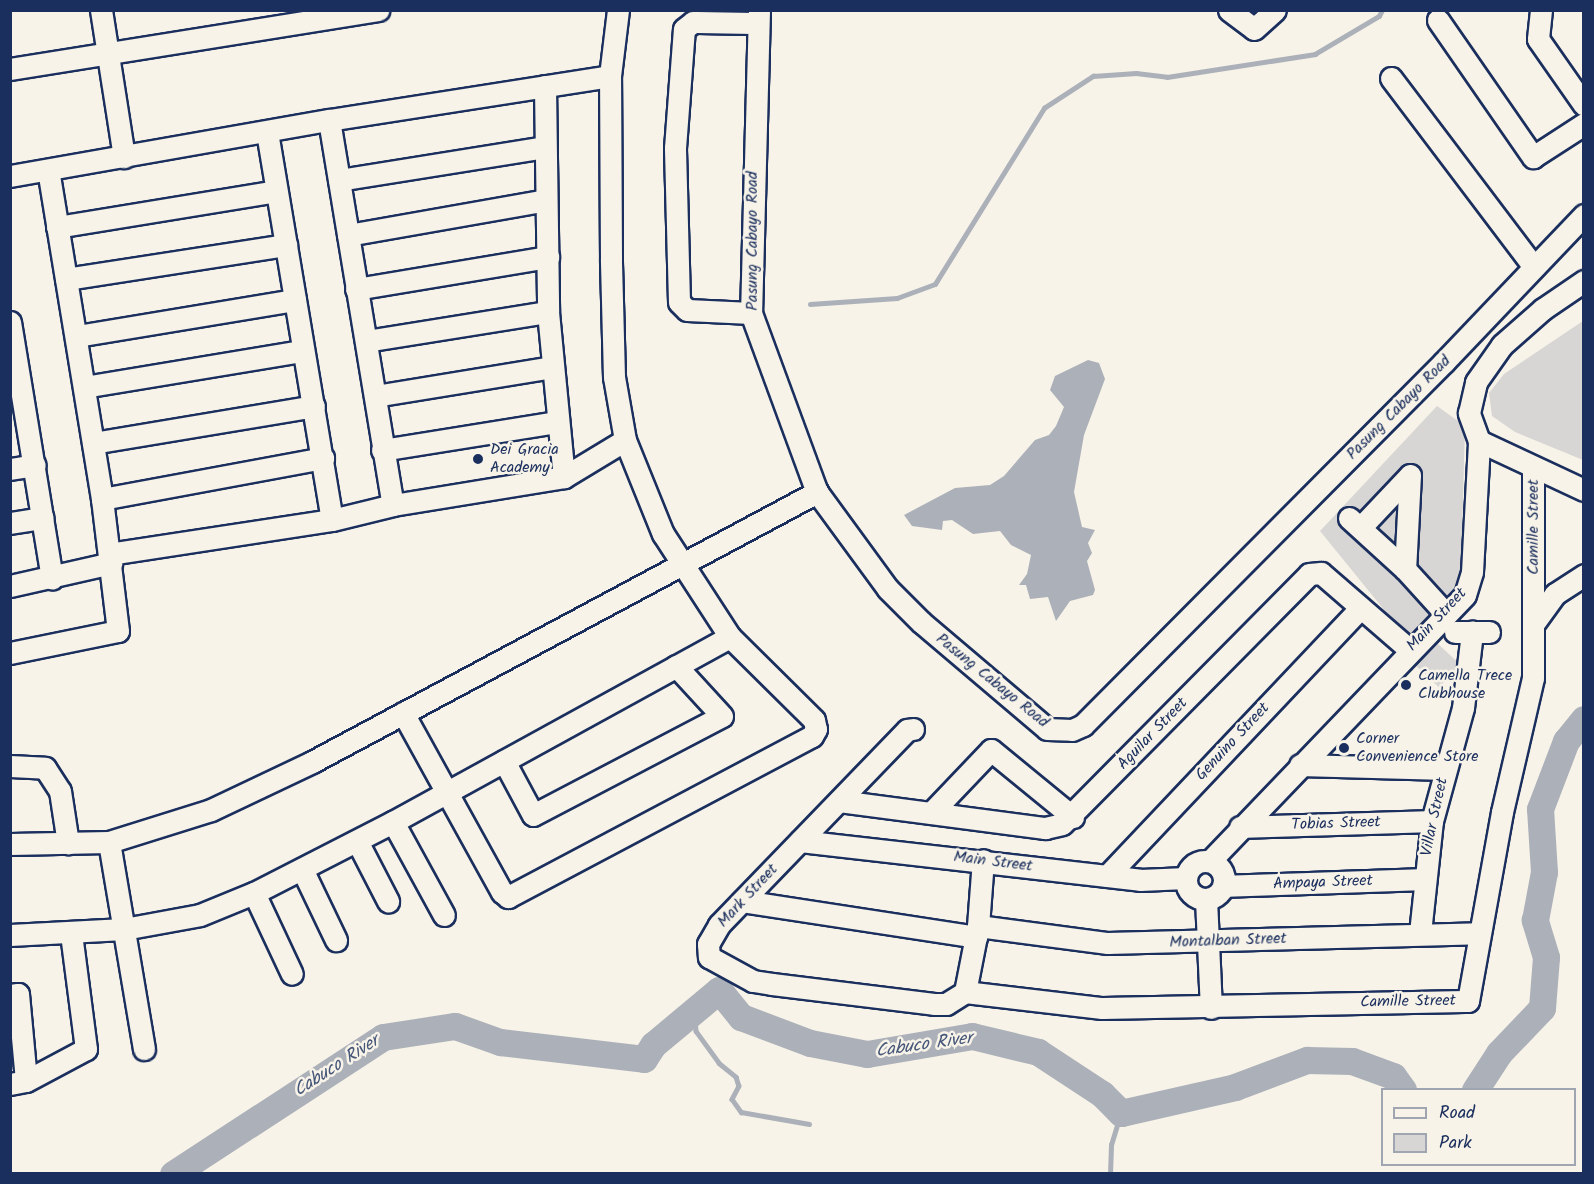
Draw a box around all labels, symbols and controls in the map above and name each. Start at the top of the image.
street label: Pasung Cabayo Road [743,171,763,311]
street label: Pasung Cabayo Road [1343,352,1455,464]
place label: Dei Gracia Academy [490,440,559,478]
marker: Dei Gracia Academy [471,452,485,466]
street label: Camille Street [1524,479,1544,575]
street label: Main Street [1403,584,1471,656]
street label: Pasung Cabayo Road [932,630,1052,732]
place label: Camella Trece Clubhouse [1418,666,1512,704]
marker: Camella Trece Clubhouse [1399,678,1413,692]
street label: Aguilar Street [1114,694,1192,774]
street label: Genuino Street [1192,699,1274,785]
place label: Corner Convenience Store [1356,729,1479,767]
marker: Corner Convenience Store [1337,741,1351,755]
street label: Villar Street [1417,776,1453,858]
street label: Tobias Street [1291,813,1381,835]
street label: Main Street [952,848,1034,876]
street label: Mark Street [714,860,782,932]
street label: Ampaya Street [1273,872,1373,894]
street label: Montalban Street [1169,929,1287,953]
street label: Camille Street [1360,992,1456,1012]
water label: Cabuco River [874,1029,974,1063]
water label: Cabuco River [290,1031,384,1103]
legend [1381,1088,1576,1166]
text: Road [1439,1099,1475,1128]
text: Park [1439,1129,1472,1158]

